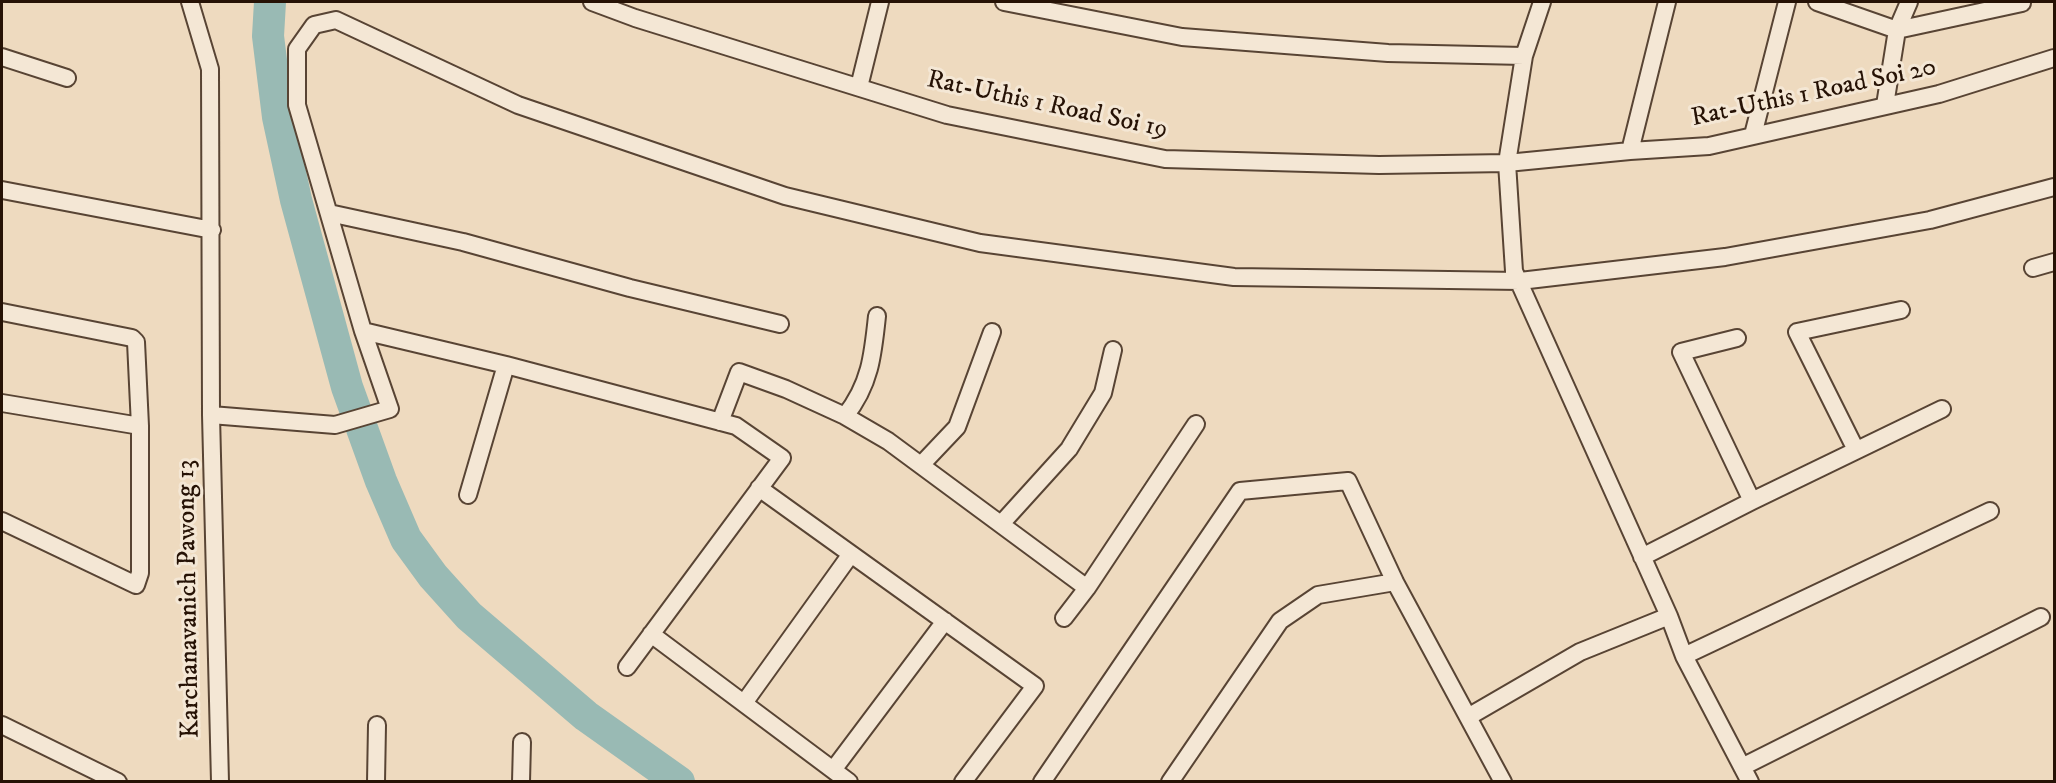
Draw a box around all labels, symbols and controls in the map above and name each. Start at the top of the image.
street label: Rat-Uthis 1 Road Soi 20 [1689,53,1939,135]
street label: Rat-Uthis 1 Road Soi 19 [924,65,1170,147]
street label: Karchanavanich Pawong 13 [172,459,208,739]

